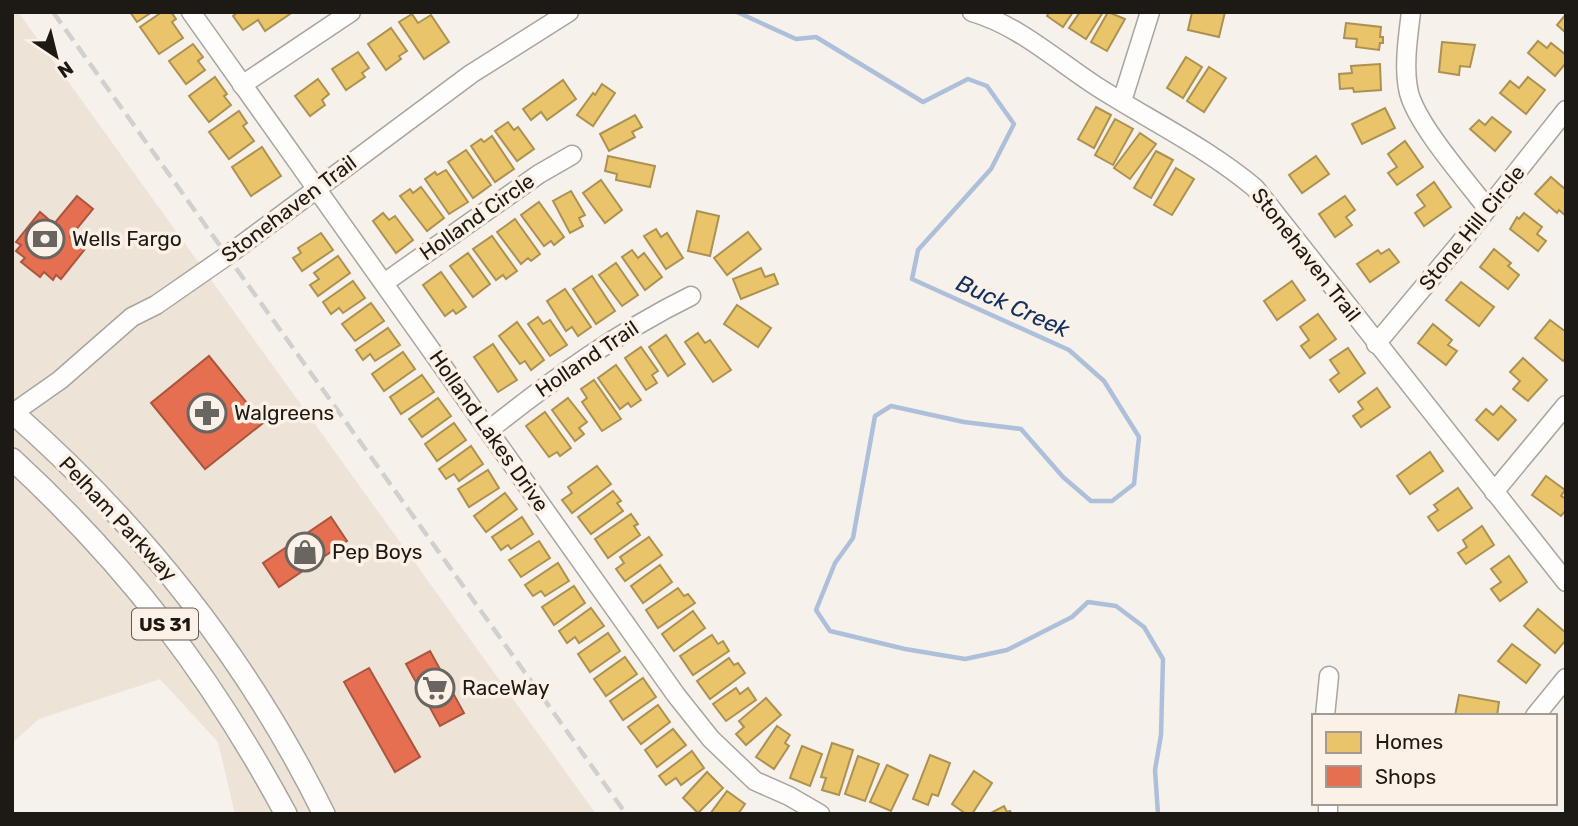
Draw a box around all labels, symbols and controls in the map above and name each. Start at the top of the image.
north arrow [21,21,91,91]
text: N [53,56,78,83]
street label: Stonehaven Trail [216,150,361,267]
street label: Stone Hill Circle [1414,160,1530,295]
street label: Holland Circle [414,168,539,265]
street label: Stonehaven Trail [1247,183,1366,326]
bank icon: Wells Fargo [24,218,66,260]
place label: Wells Fargo [72,226,182,251]
water label: Buck Creek [952,269,1075,344]
street label: Holland Trail [531,315,643,402]
street label: Holland Lakes Drive [424,345,554,516]
pharmacy icon: Walgreens [186,392,228,434]
place label: Walgreens [234,400,334,425]
street label: Pelham Parkway [54,451,183,587]
shop icon: Pep Boys [284,531,326,573]
place label: Pep Boys [332,539,422,564]
road number: US 31 [132,608,198,639]
supermarket icon: RaceWay [414,667,456,709]
place label: RaceWay [462,675,550,700]
legend [1312,714,1557,805]
text: Homes [1375,729,1443,754]
text: Shops [1375,764,1436,789]

